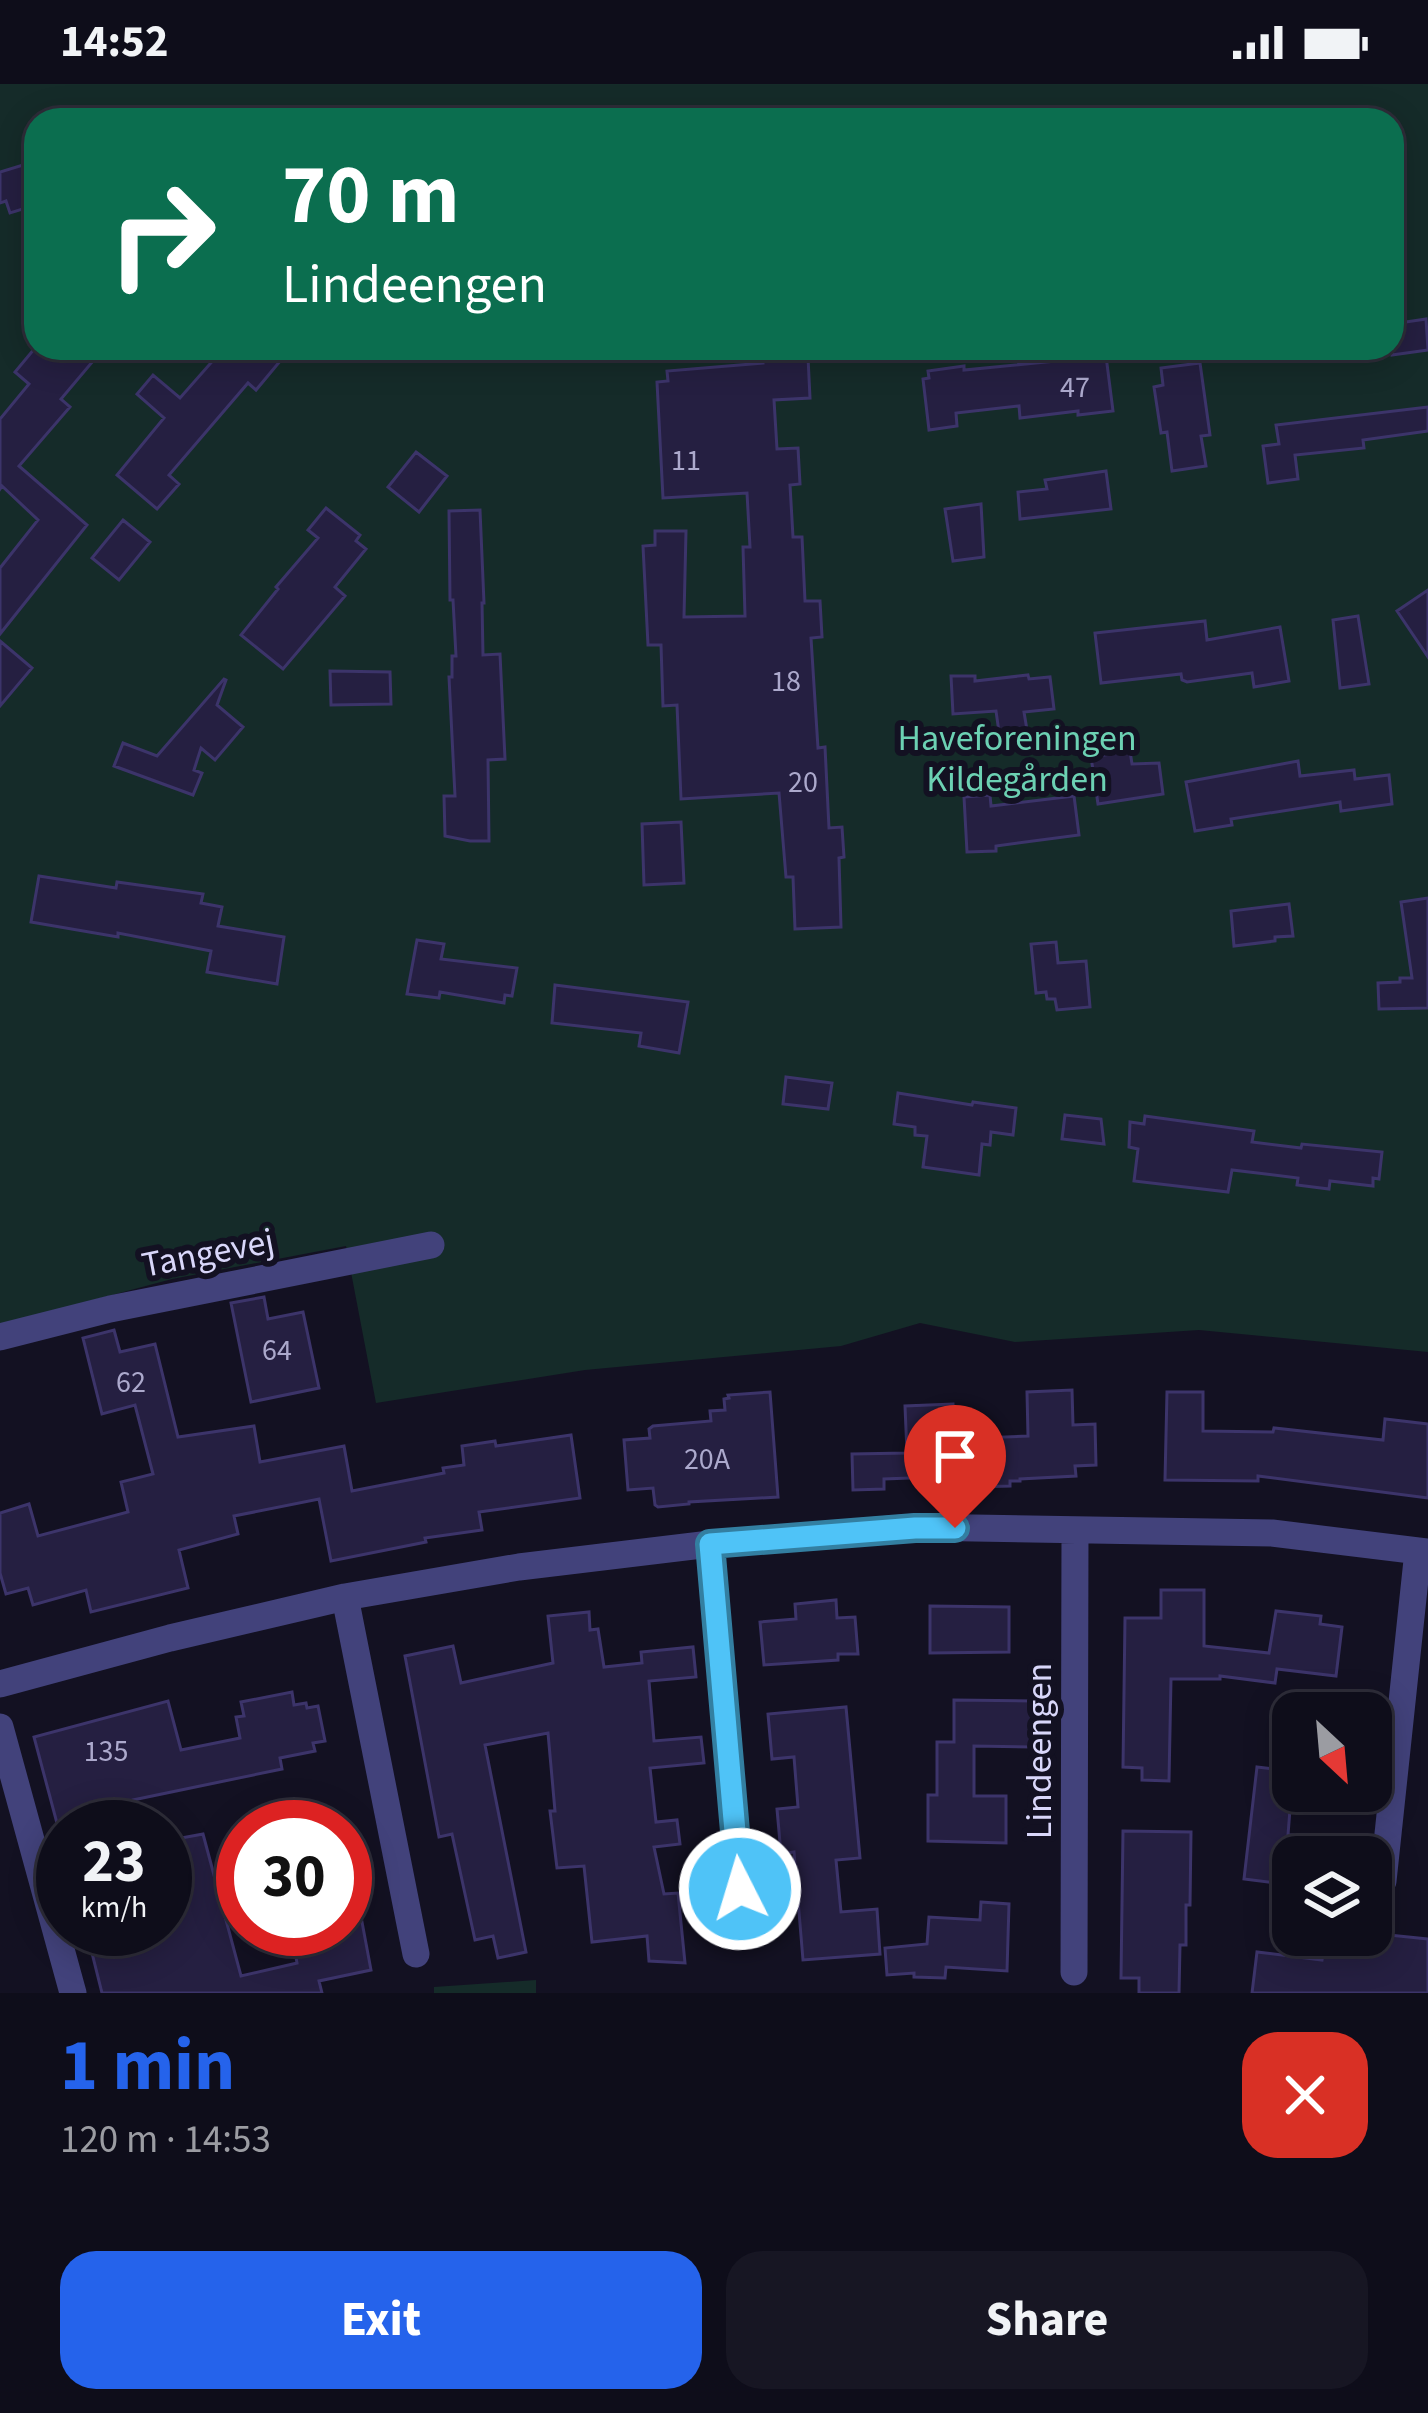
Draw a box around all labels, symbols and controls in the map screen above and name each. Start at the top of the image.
text: 14:52 [60,10,169,74]
text: 70 m [282,136,460,256]
icon: right [84,156,240,312]
text: Lindeengen [282,247,547,324]
house number: 47 [1060,366,1090,409]
house number: 11 [671,439,701,482]
house number: 18 [771,660,801,703]
park label: Haveforeningen Kildegården [897,713,1137,805]
house number: 20 [788,761,818,804]
street label: Tangevej [138,1215,278,1291]
house number: 64 [262,1329,292,1372]
house number: 62 [116,1361,146,1404]
pin [904,1405,1006,1528]
icon: arrive [922,1423,988,1489]
house number: 20A [684,1438,731,1481]
street label: Lindeengen [1014,1663,1065,1839]
north arrow [1272,1692,1392,1812]
map controls [1272,1692,1392,1956]
house number: 135 [84,1730,128,1773]
speed limit sign: 30 [216,1800,372,1956]
text: 23 [82,1820,146,1905]
position arrow [677,1826,803,1952]
button: layers [1272,1836,1392,1956]
text: km/h [81,1886,147,1929]
text: 1 min [60,2015,235,2118]
button: close [1242,2032,1368,2158]
text: 120 m · 14:53 [60,2112,271,2168]
button: Exit [60,2251,702,2389]
button: Share [726,2251,1368,2389]

